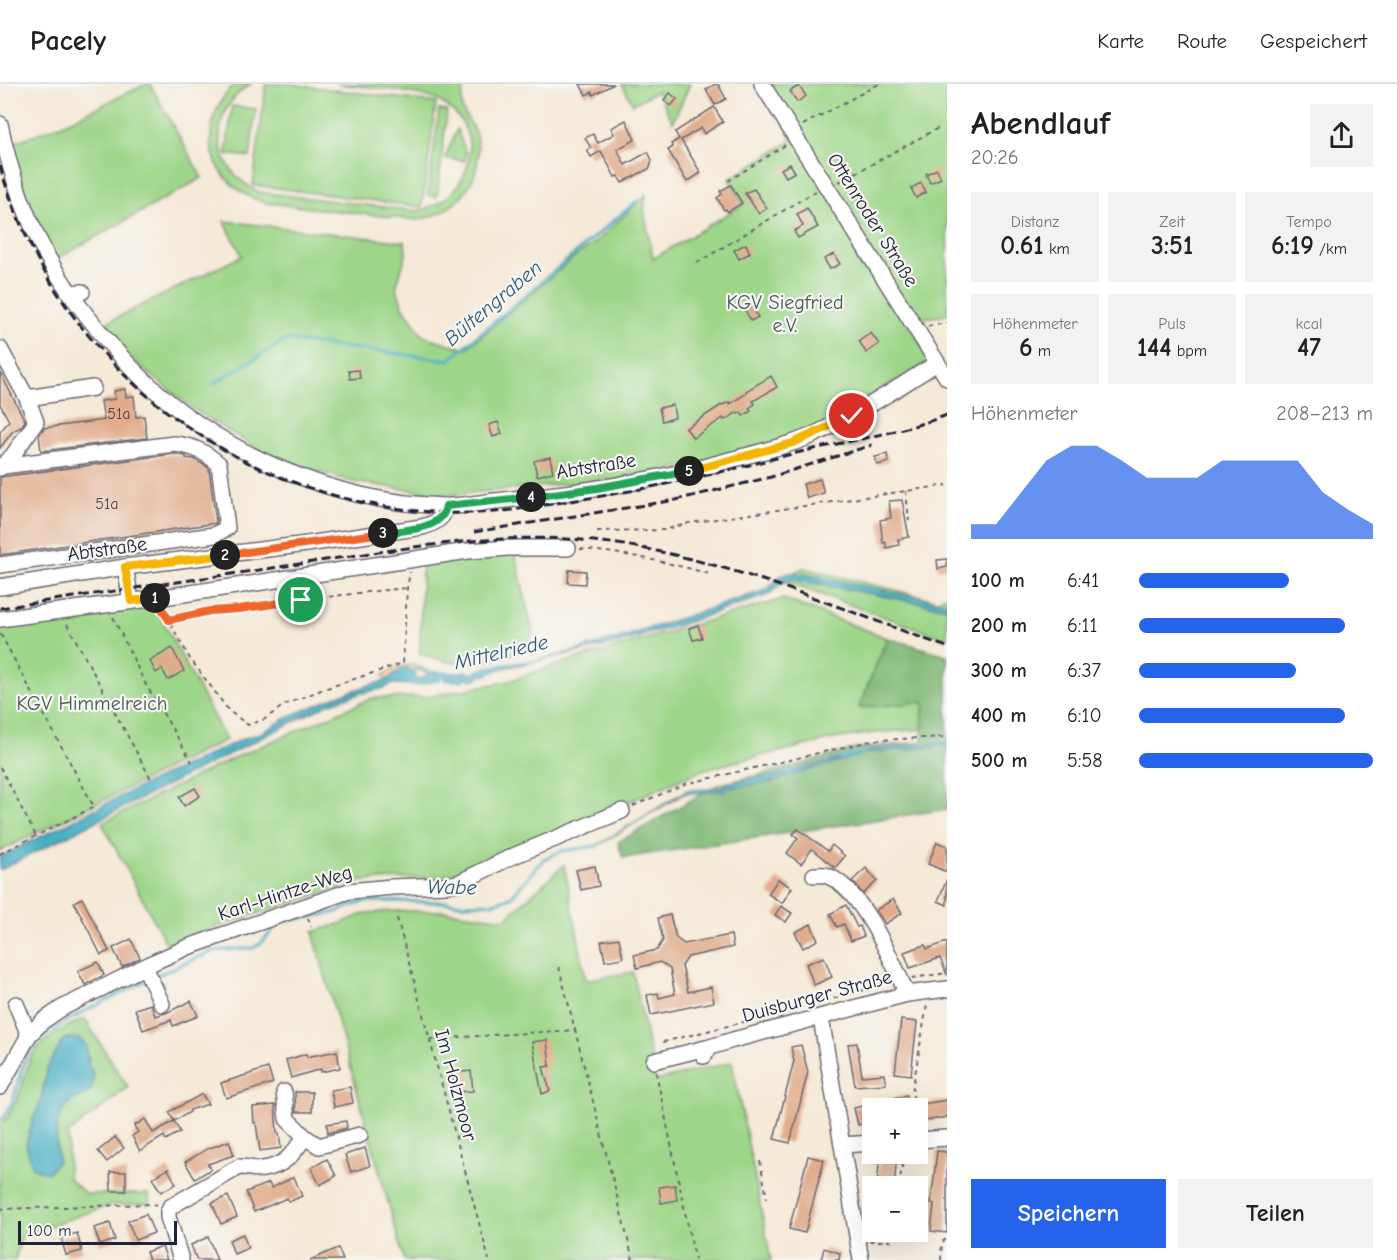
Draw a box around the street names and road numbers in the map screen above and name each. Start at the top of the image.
street label: Ottenroder Straße [823,149,923,291]
street label: Abtstraße [555,448,637,484]
street label: Abtstraße [66,532,148,566]
street label: Karl-Hintze-Weg [215,860,355,926]
street label: Duisburger Straße [739,965,895,1027]
street label: Im Holzmoor [430,1027,482,1143]

